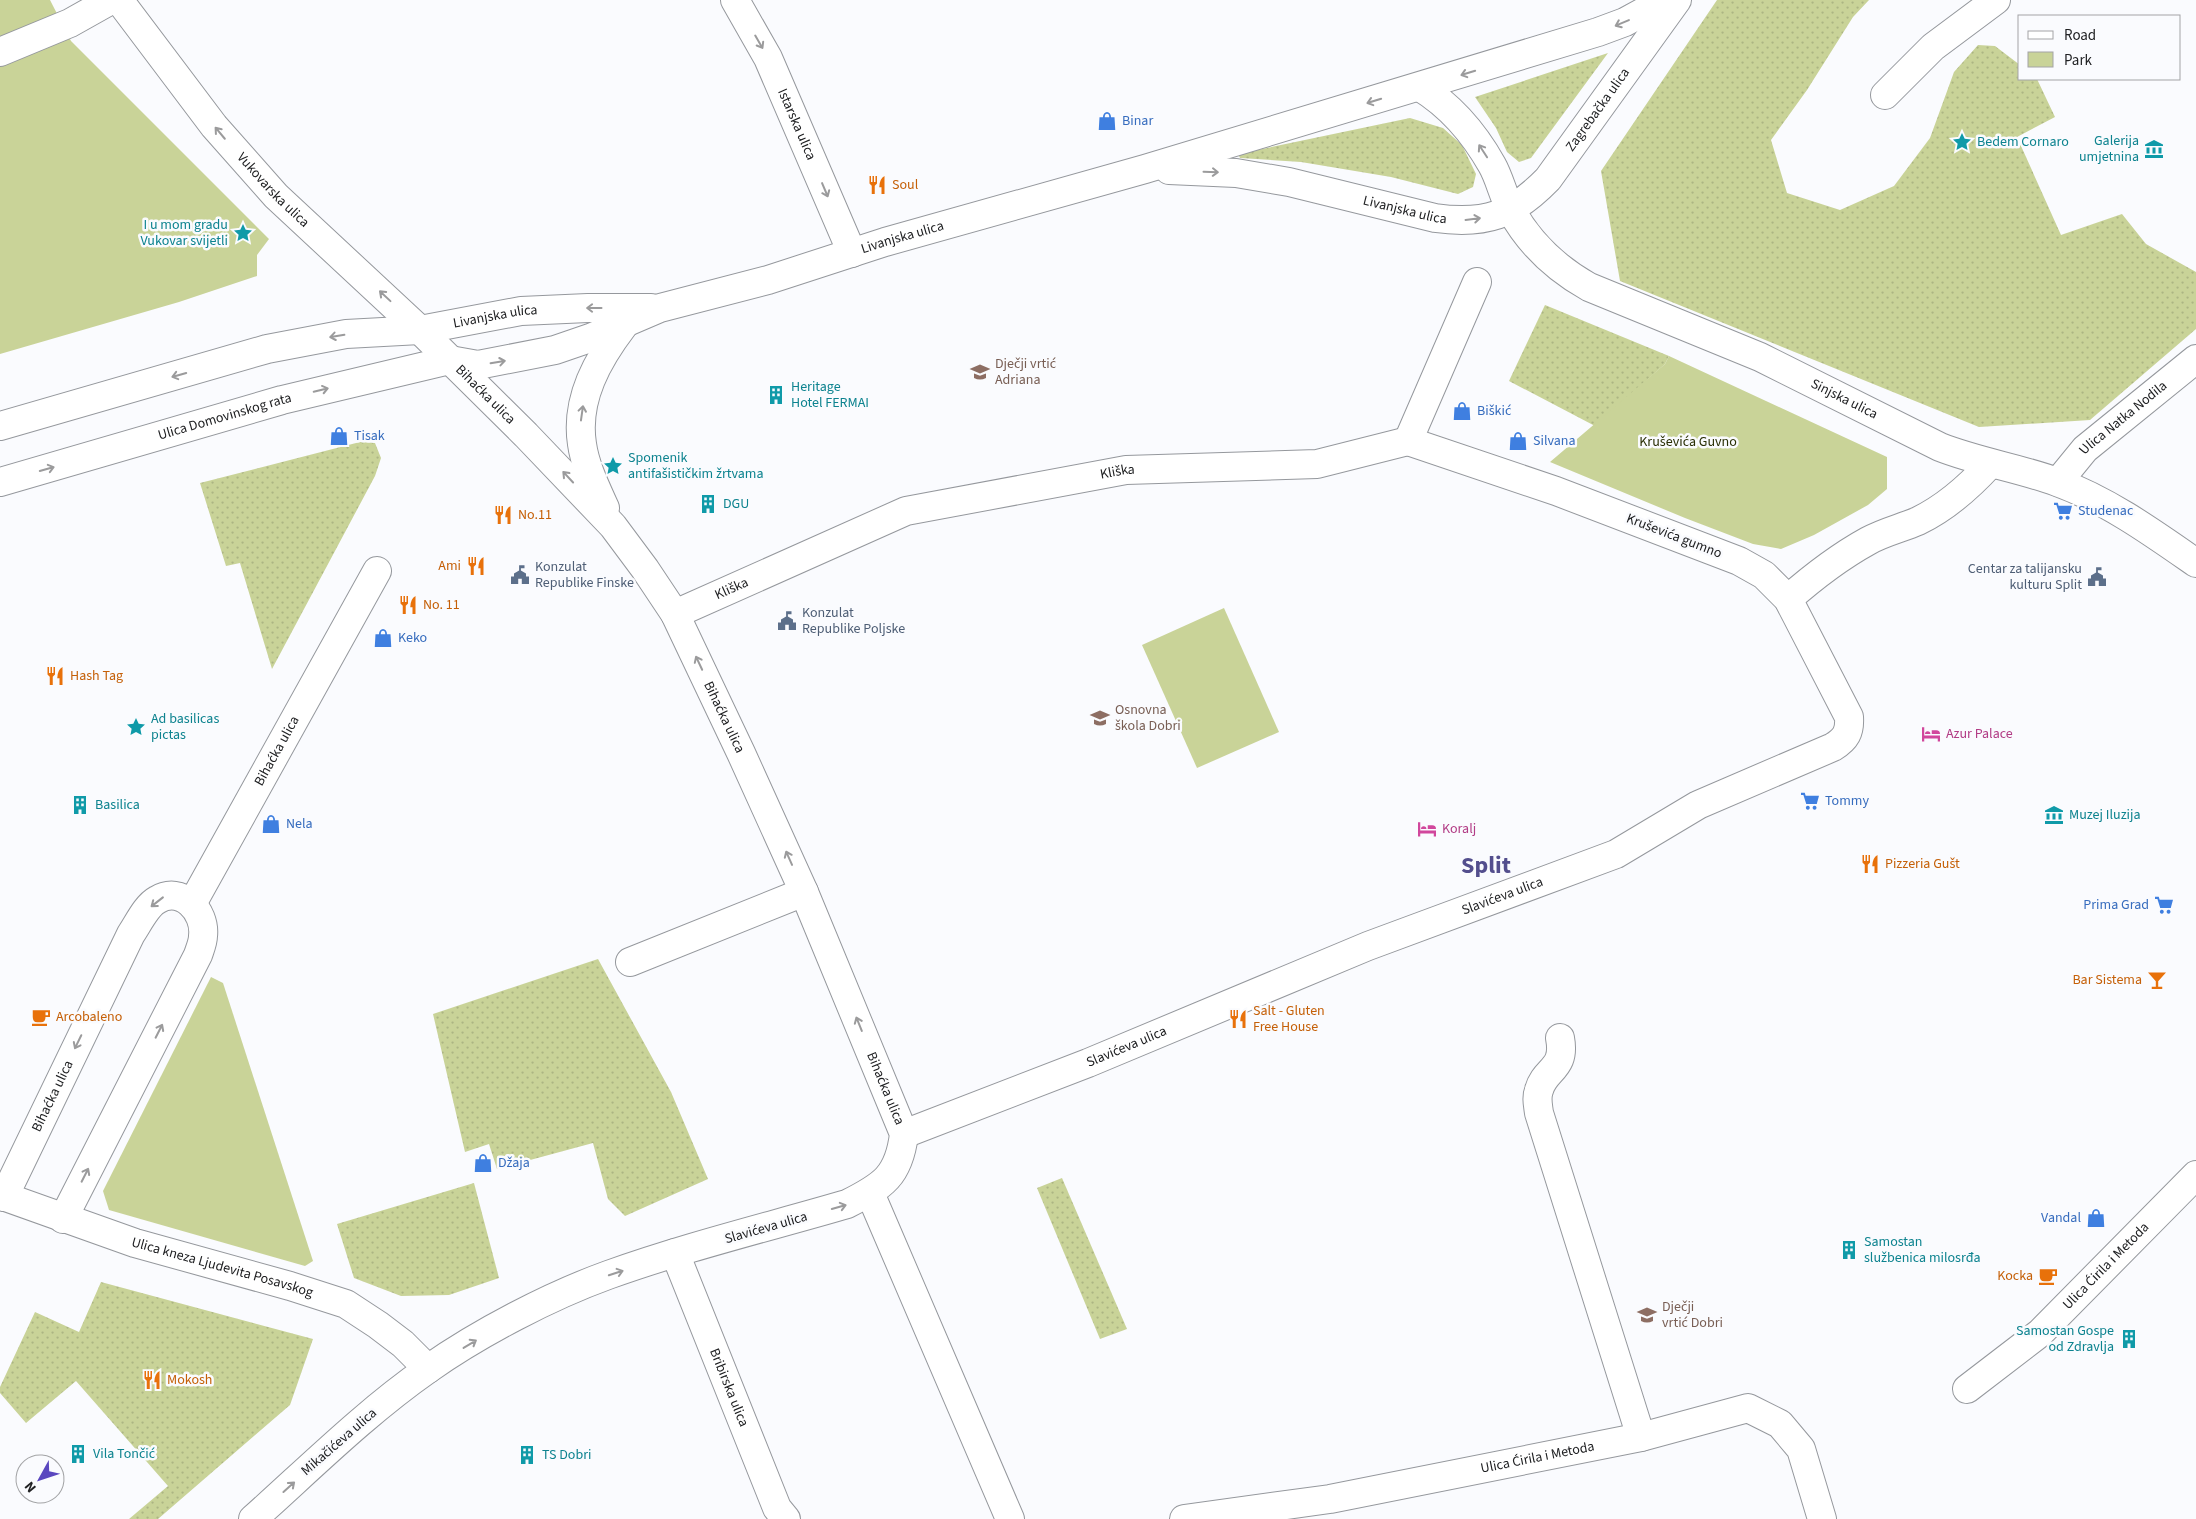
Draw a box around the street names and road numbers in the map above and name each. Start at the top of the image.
street label: Zagrebačka ulica [1561,64,1635,156]
street label: Istarska ulica [772,85,821,163]
street label: Vukovarska ulica [232,148,314,232]
street label: Livanjska ulica [1361,191,1448,229]
street label: Livanjska ulica [858,216,946,259]
street label: Livanjska ulica [452,300,538,334]
street label: Bihaćka ulica [451,360,520,429]
street label: Sinjska ulica [1807,374,1881,424]
street label: Ulica Natka Nodila [2074,376,2172,459]
street label: Ulica Domovinskog rata [156,388,293,446]
street label: Kliška [1098,460,1135,485]
street label: Kruševića gumno [1623,509,1725,563]
street label: Kliška [712,573,752,605]
street label: Bihaćka ulica [698,678,750,756]
street label: Bihaćka ulica [249,712,305,790]
street label: Slavićeva ulica [1459,872,1546,920]
street label: Slavićeva ulica [1083,1021,1170,1073]
street label: Bihaćka ulica [861,1049,909,1128]
street label: Bihaćka ulica [27,1057,79,1135]
street label: Slavićeva ulica [722,1207,810,1249]
street label: Ulica Ćirila i Metoda [2058,1218,2154,1314]
street label: Ulica kneza Ljudevita Posavskog [129,1232,316,1303]
street label: Bribirska ulica [704,1345,754,1430]
street label: Mikačićeva ulica [297,1403,381,1481]
street label: Ulica Ćirila i Metoda [1479,1437,1596,1479]

